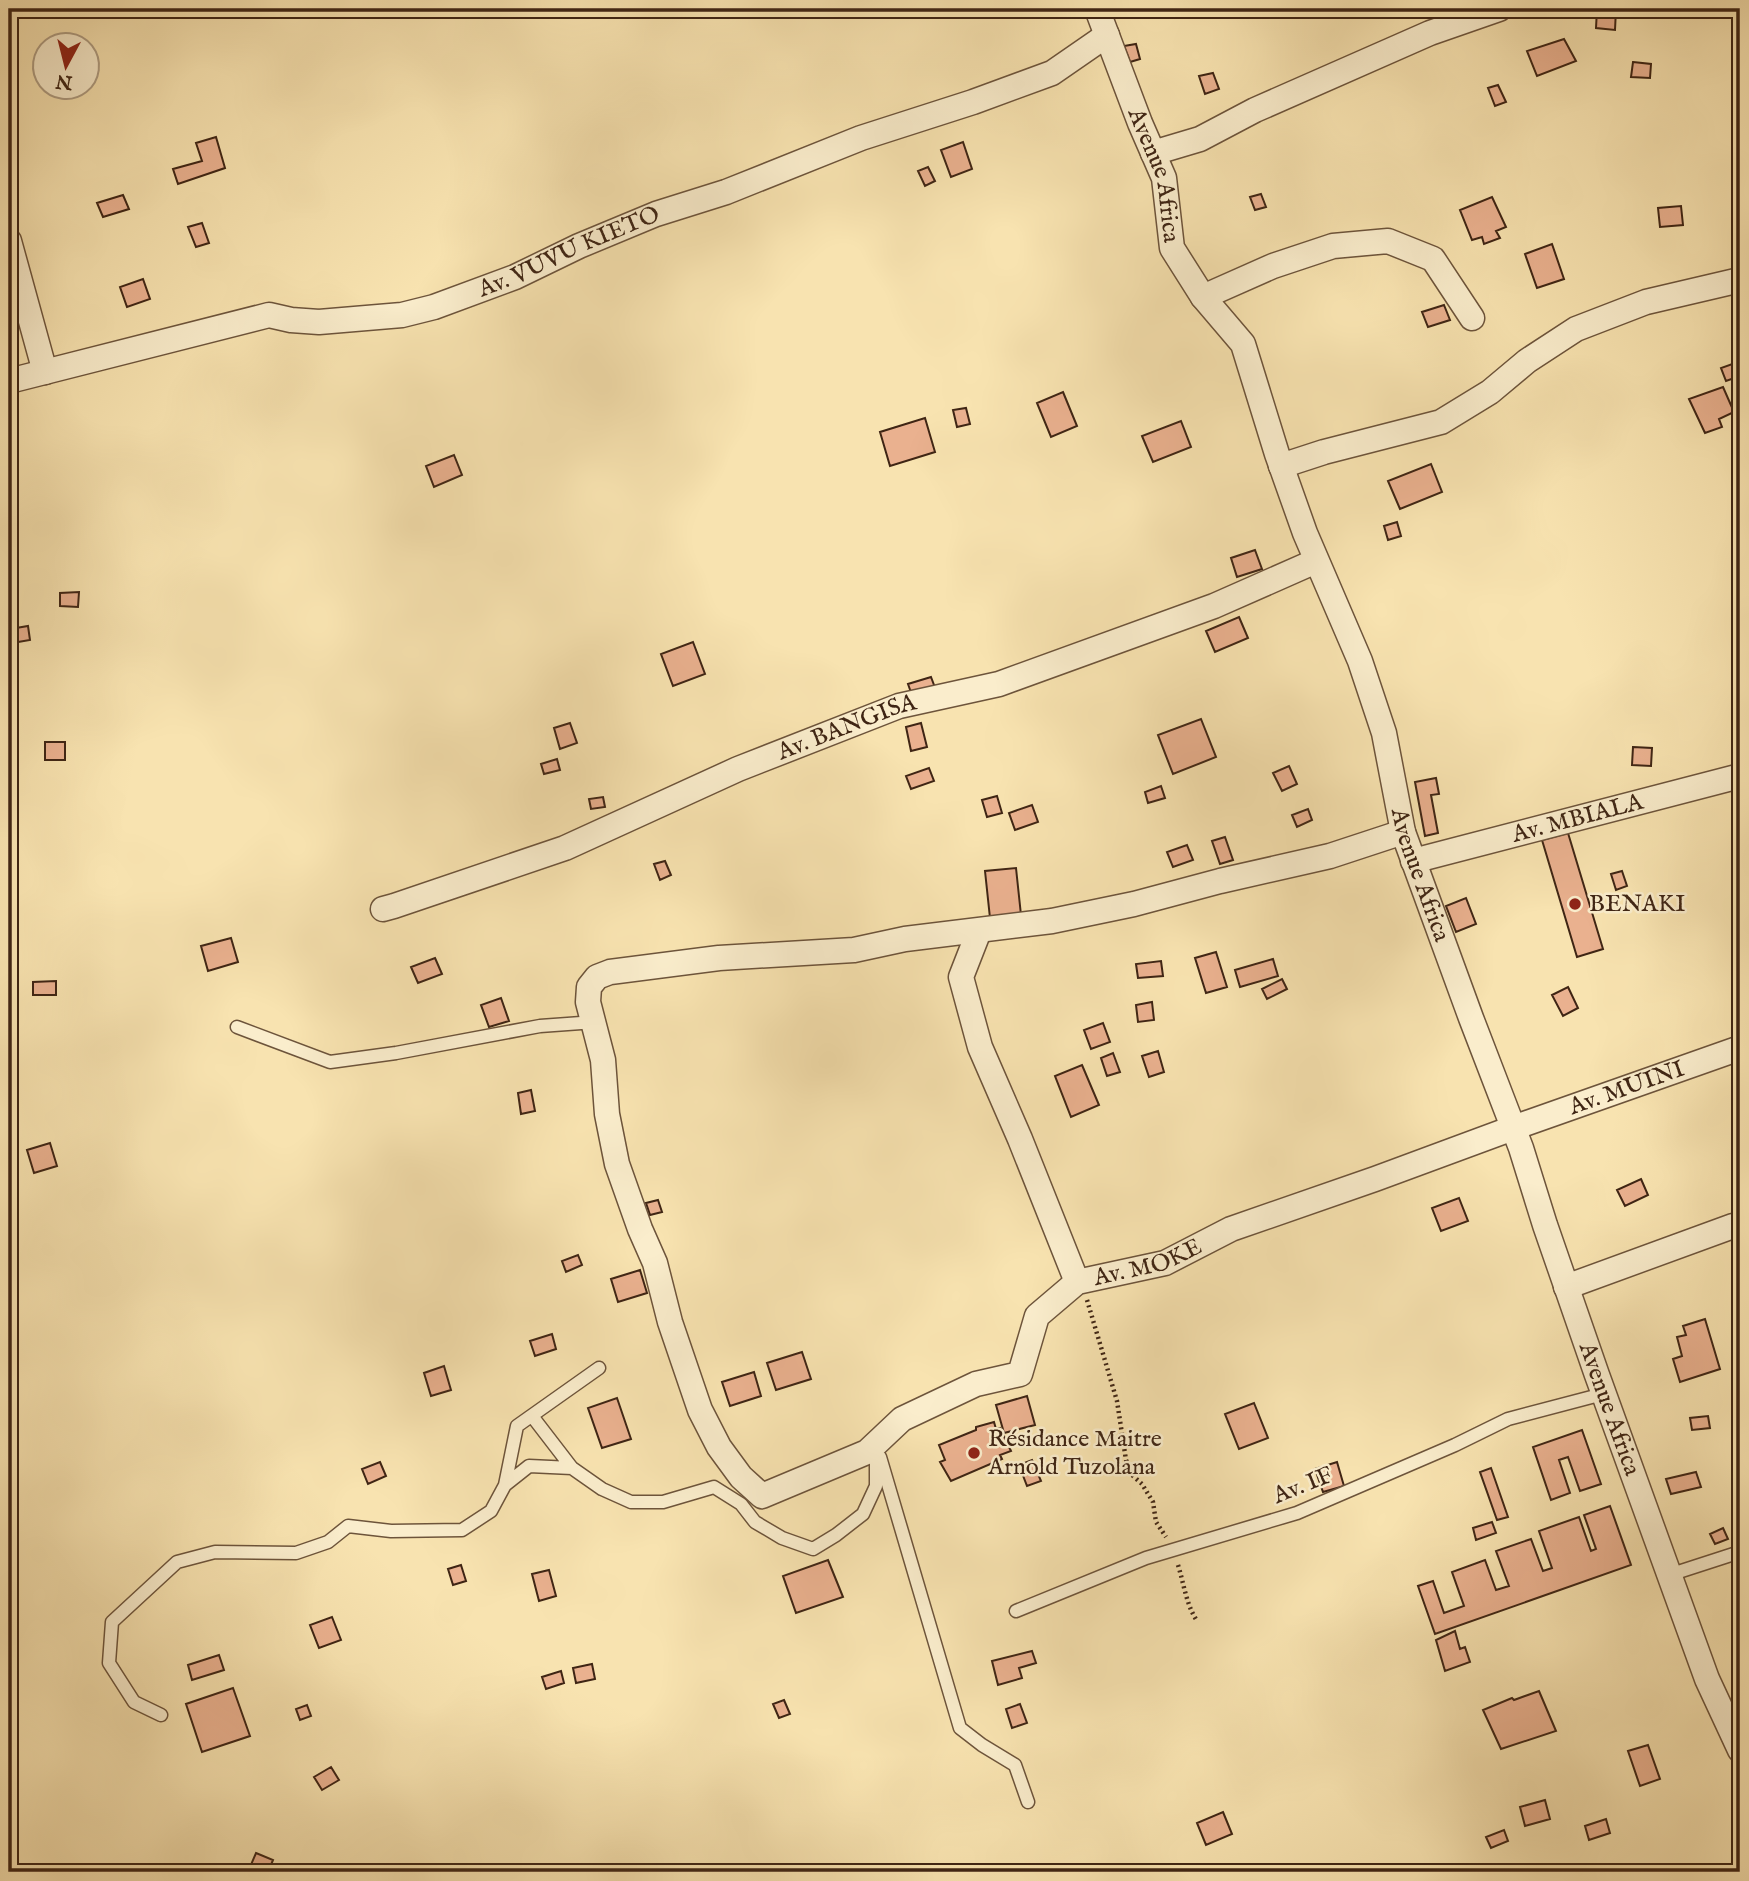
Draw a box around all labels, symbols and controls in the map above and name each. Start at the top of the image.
north arrow [32,32,102,102]
text: N [54,68,75,94]
street label: Avenue Africa [1120,103,1187,245]
street label: Av. VUVU KIETO [473,199,664,305]
street label: Av. BANGISA [772,687,920,768]
street label: Av. MBIALA [1508,786,1647,850]
street label: Avenue Africa [1383,805,1458,947]
place label: BENAKI [1589,889,1686,920]
marker: BENAKI [1567,896,1583,912]
street label: Av. MUINI [1564,1053,1689,1123]
street label: Av. MOKE [1090,1231,1207,1294]
street label: Avenue Africa [1571,1337,1648,1481]
place label: Résidance Maitre Arnold Tuzolana [987,1424,1162,1483]
marker: Résidance Maitre Arnold Tuzolana [966,1445,982,1461]
street label: Av. IF [1268,1460,1337,1512]

